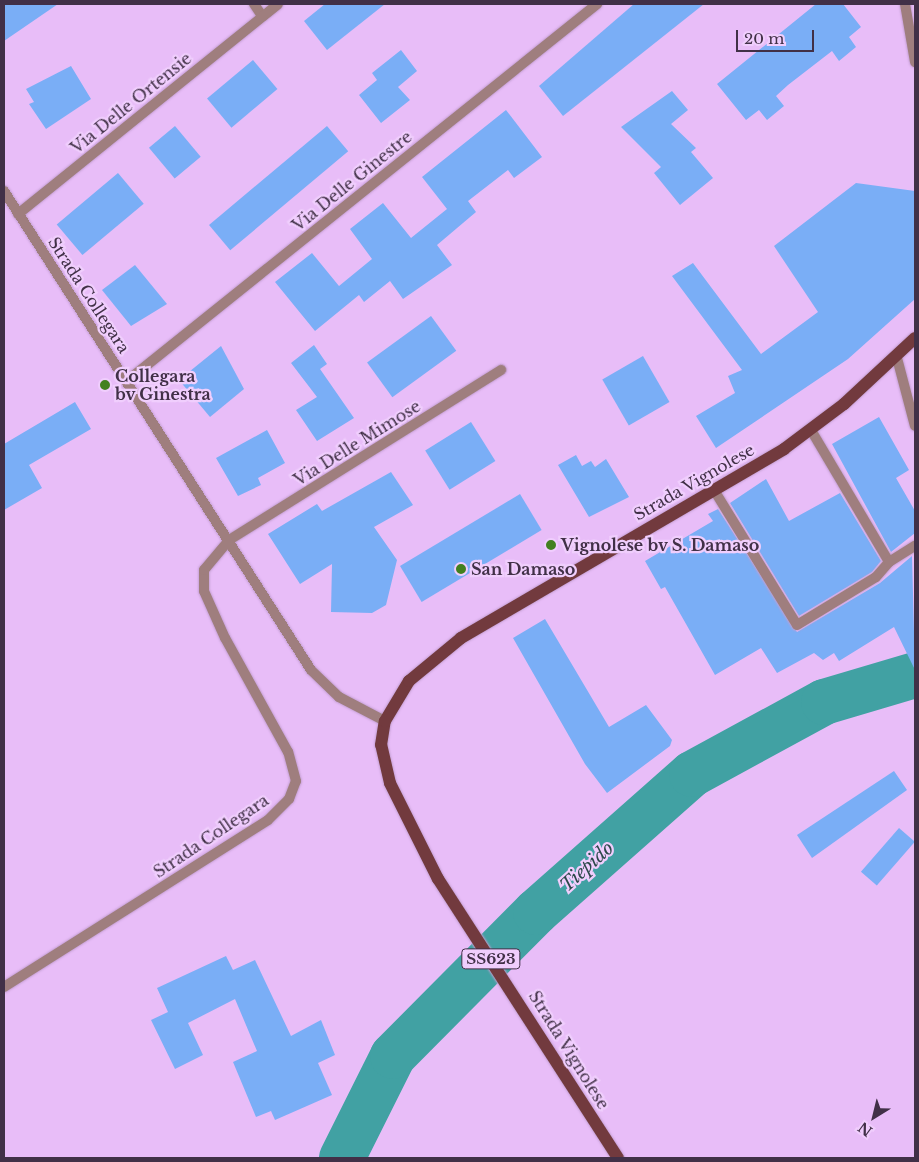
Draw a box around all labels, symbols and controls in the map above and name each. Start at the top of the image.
scale bar [739,20,816,52]
text: 20 m [744,29,784,48]
street label: Via Delle Ortensie [67,48,195,158]
street label: Via Delle Ginestre [288,127,416,235]
street label: Strada Collegara [44,233,134,357]
place label: Collegara bv Ginestra [115,366,211,404]
marker: Collegara bv Ginestra [99,379,111,391]
street label: Via Delle Mimose [290,396,424,490]
street label: Strada Vignolese [630,439,758,525]
place label: Vignolese bv S. Damaso [561,535,760,555]
marker: Vignolese bv S. Damaso [545,539,557,551]
place label: San Damaso [471,559,575,579]
marker: San Damaso [455,563,467,575]
street label: Strada Collegara [150,790,272,882]
water label: Tiepido [556,837,618,897]
road number: SS623 [461,946,521,972]
street label: Strada Vignolese [525,987,613,1113]
north arrow [849,1092,899,1142]
text: N [855,1118,876,1140]

